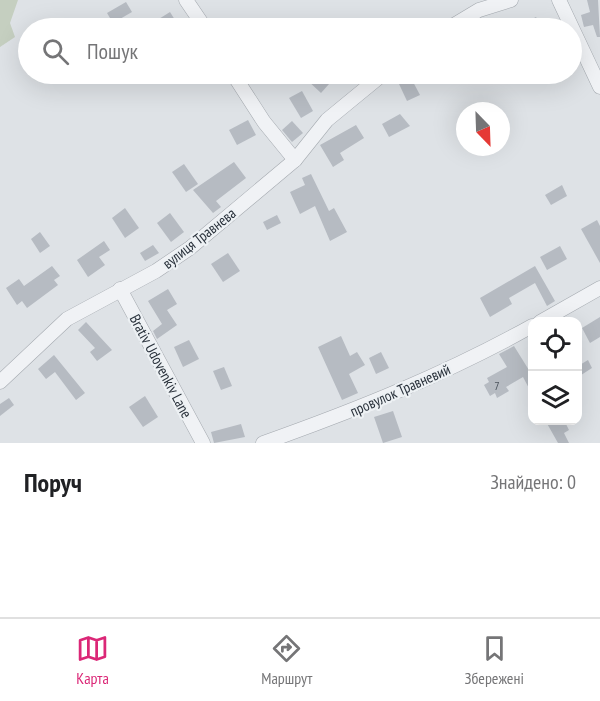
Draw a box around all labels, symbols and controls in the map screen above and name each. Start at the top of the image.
search box [18,18,582,84]
icon: search [39,35,72,68]
text: Пошук [87,37,138,65]
north arrow [456,102,510,156]
street label: вулиця Травнева [158,203,240,273]
street label: Brativ Udovenkiv Lane [126,311,196,421]
map controls [528,317,582,425]
button: locate [528,317,582,371]
street label: провулок Травневий [347,359,453,421]
button: layers [528,371,582,425]
house number: 7 [494,378,500,393]
text: Поруч [24,466,82,499]
text: Знайдено: 0 [490,469,576,495]
tab: Карта [76,632,109,688]
tab: Маршрут [261,632,312,688]
tab: Збережені [464,632,524,688]

